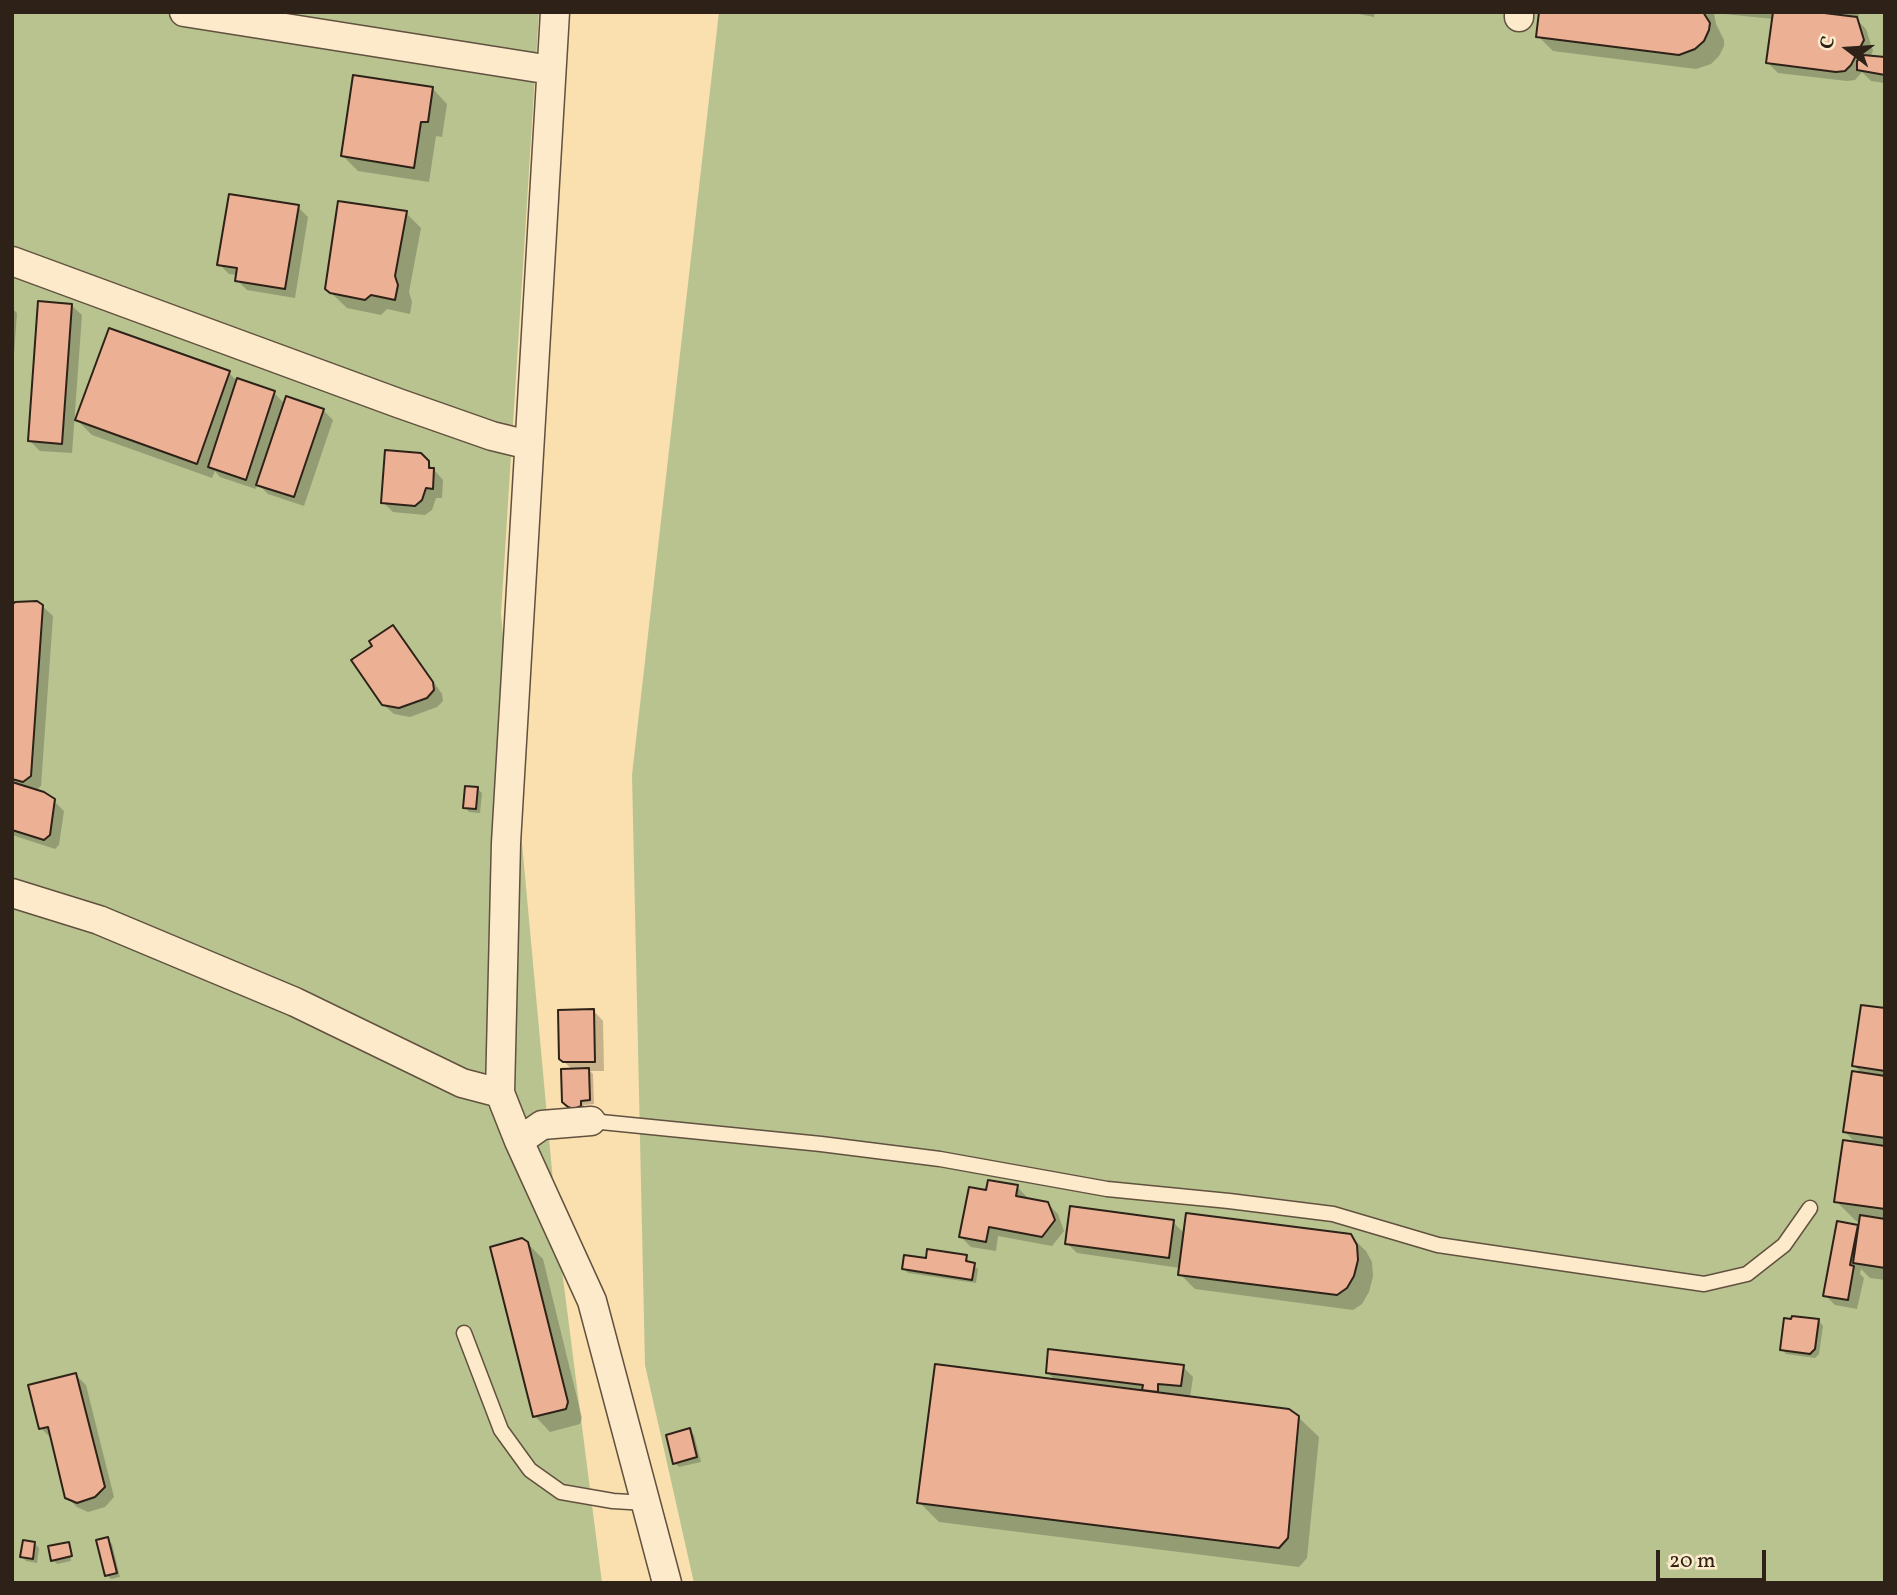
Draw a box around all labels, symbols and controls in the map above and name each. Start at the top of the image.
north arrow [1813,14,1883,84]
text: С [1814,33,1842,53]
scale bar [1659,1536,1769,1580]
text: 20 m [1669,1547,1715,1576]

